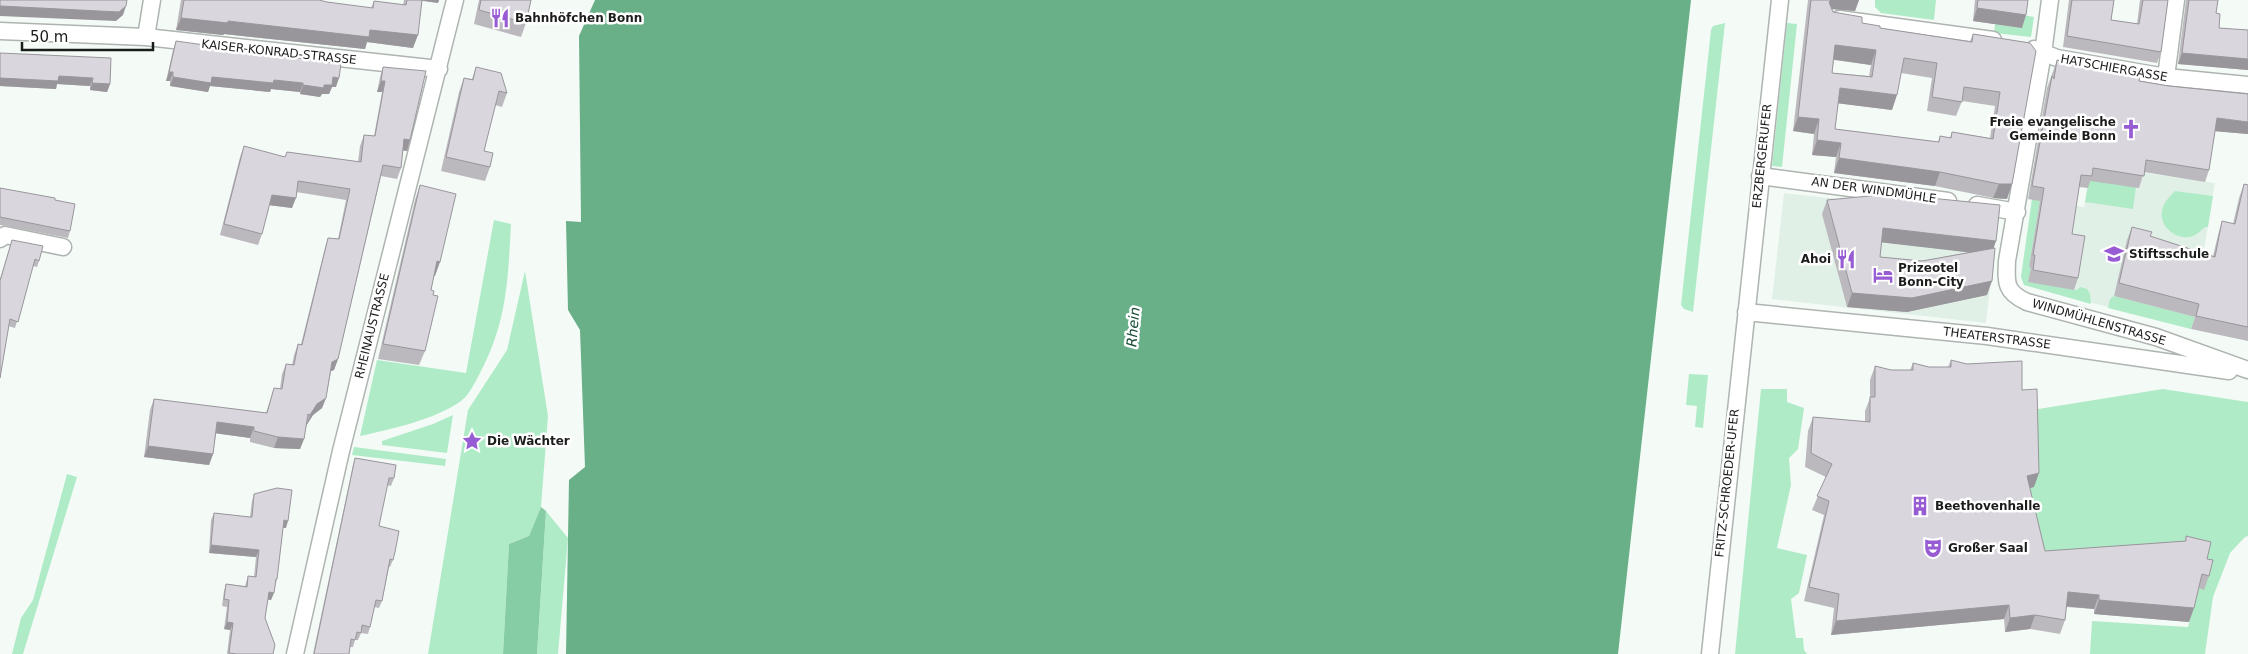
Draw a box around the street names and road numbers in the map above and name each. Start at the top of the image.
street label: KAISER-KONRAD-STRASSE [201,37,357,67]
street label: HATSCHIERGASSE [2059,52,2169,84]
street label: ERZBERGERUFER [1750,103,1774,209]
street label: AN DER WINDMÜHLE [1811,172,1938,206]
street label: RHEINAUSTRASSE [352,272,392,380]
street label: WINDMÜHLENSTRASSE [2030,294,2168,348]
street label: THEATERSTRASSE [1941,324,2052,352]
street label: FRITZ-SCHROEDER-UFER [1712,408,1742,558]

